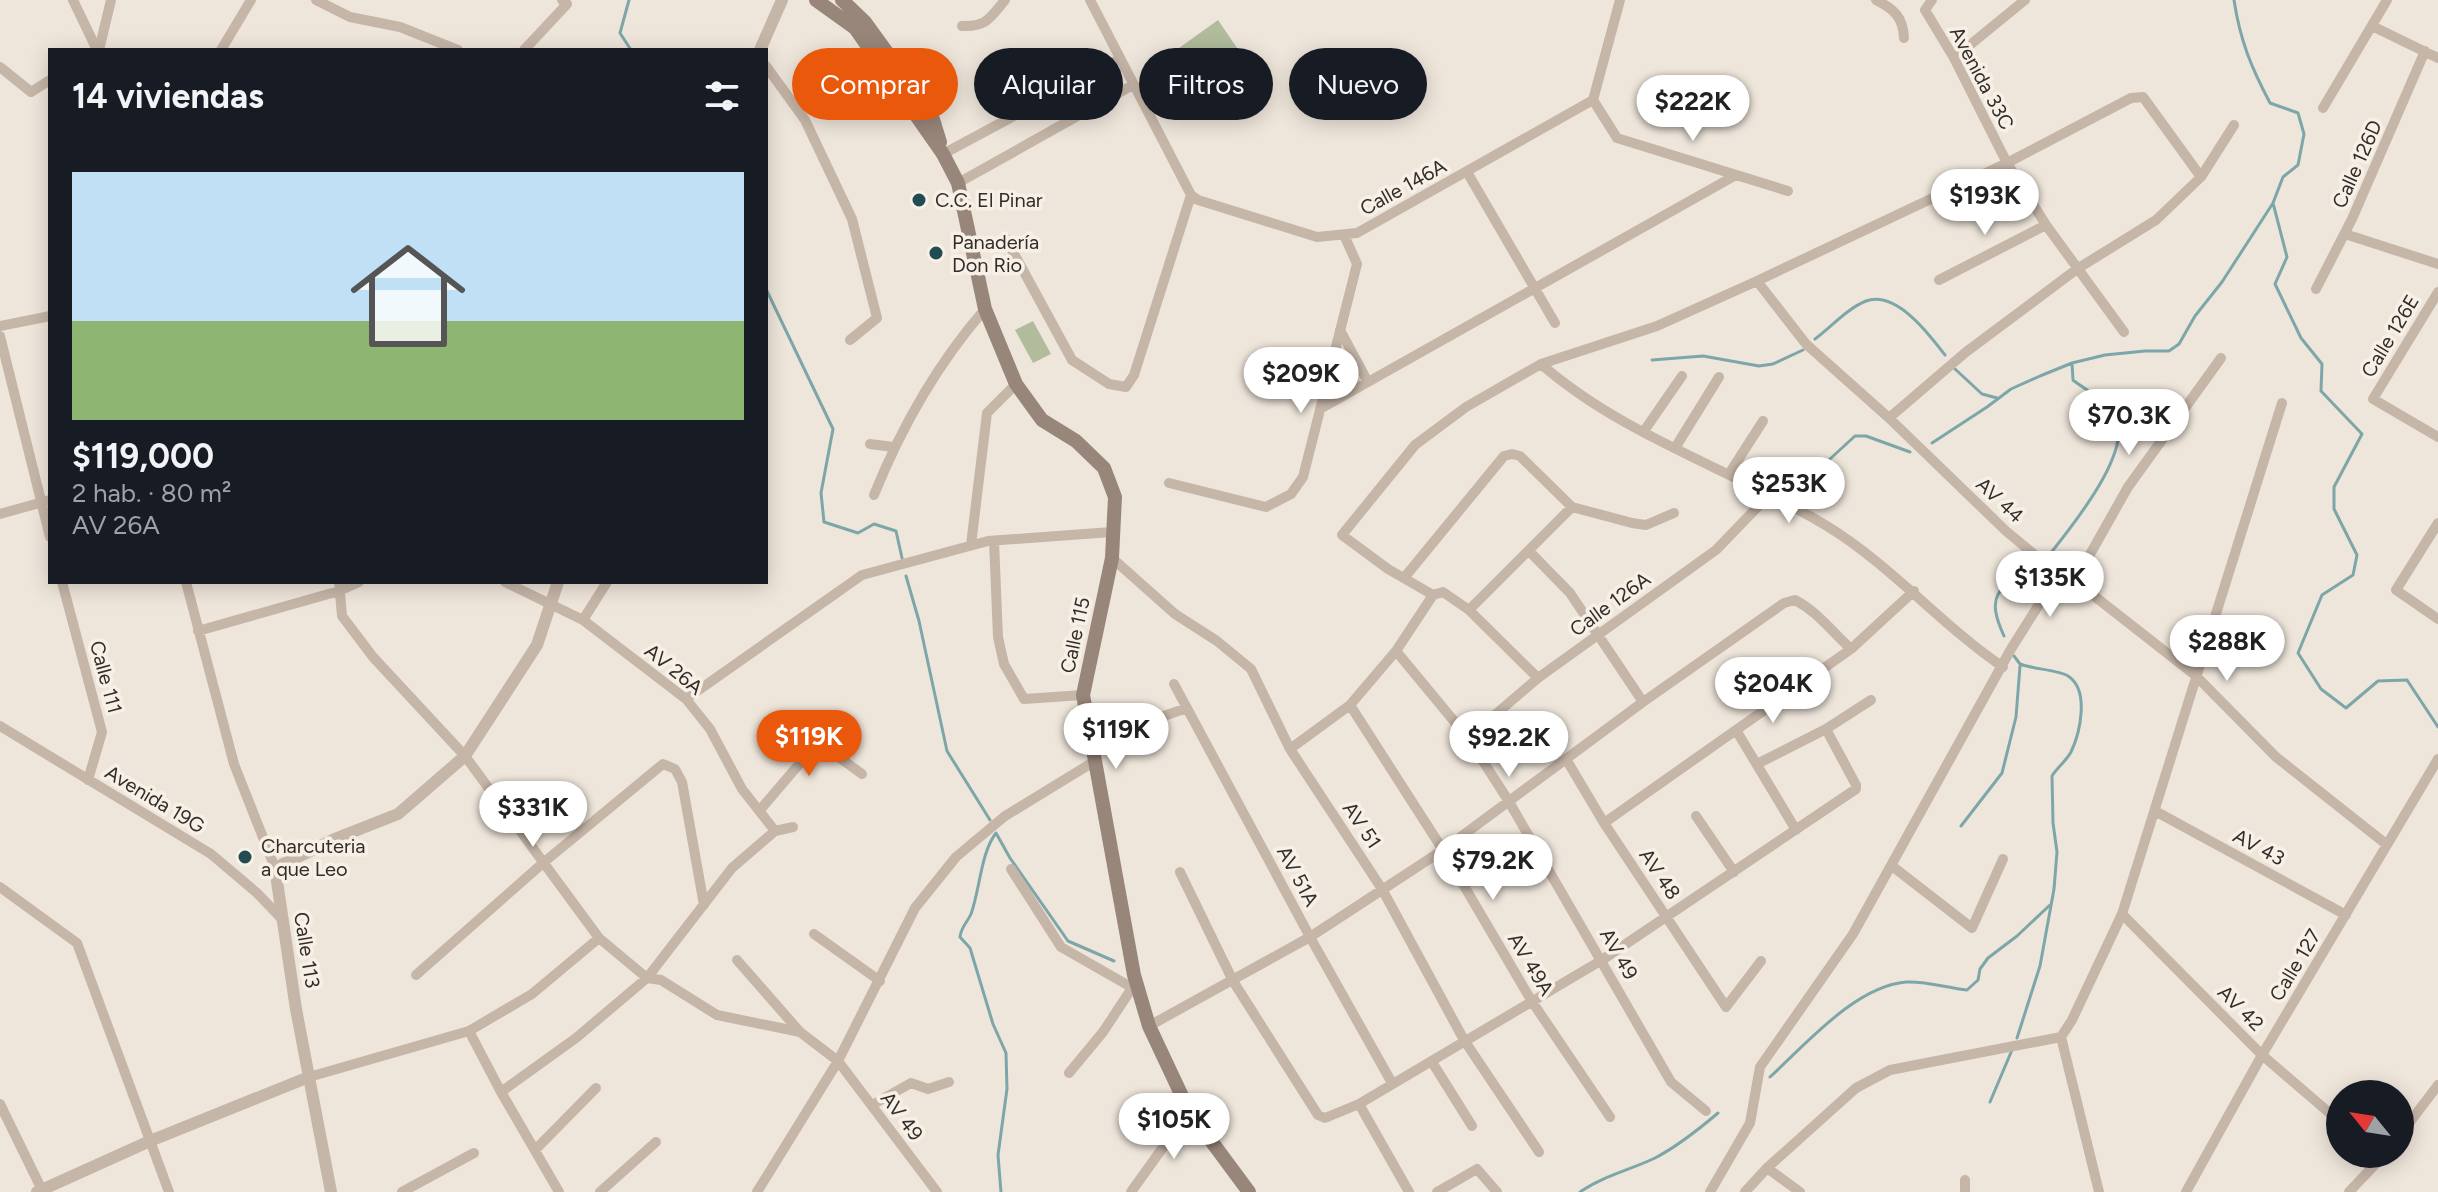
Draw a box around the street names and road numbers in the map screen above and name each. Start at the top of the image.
street label: Avenida 33C [1945,22,2019,134]
street label: Calle 126D [2327,116,2387,212]
street label: Calle 146A [1356,153,1451,220]
street label: Calle 126E [2356,290,2424,382]
street label: AV 44 [1971,472,2029,528]
street label: Calle 126A [1565,567,1655,641]
street label: Calle 115 [1055,595,1095,675]
street label: Calle 111 [85,638,127,716]
street label: AV 26A [640,638,708,700]
street label: Avenida 19G [101,760,209,838]
street label: AV 51 [1338,797,1386,853]
street label: AV 43 [2229,824,2289,870]
street label: AV 51A [1272,842,1324,911]
street label: AV 48 [1634,844,1686,904]
street label: Calle 113 [289,910,325,990]
street label: AV 49 [1595,924,1643,984]
street label: Calle 127 [2264,925,2326,1005]
street label: AV 49A [1503,928,1559,1000]
street label: AV 42 [2213,980,2269,1036]
street label: AV 49 [876,1087,928,1145]

